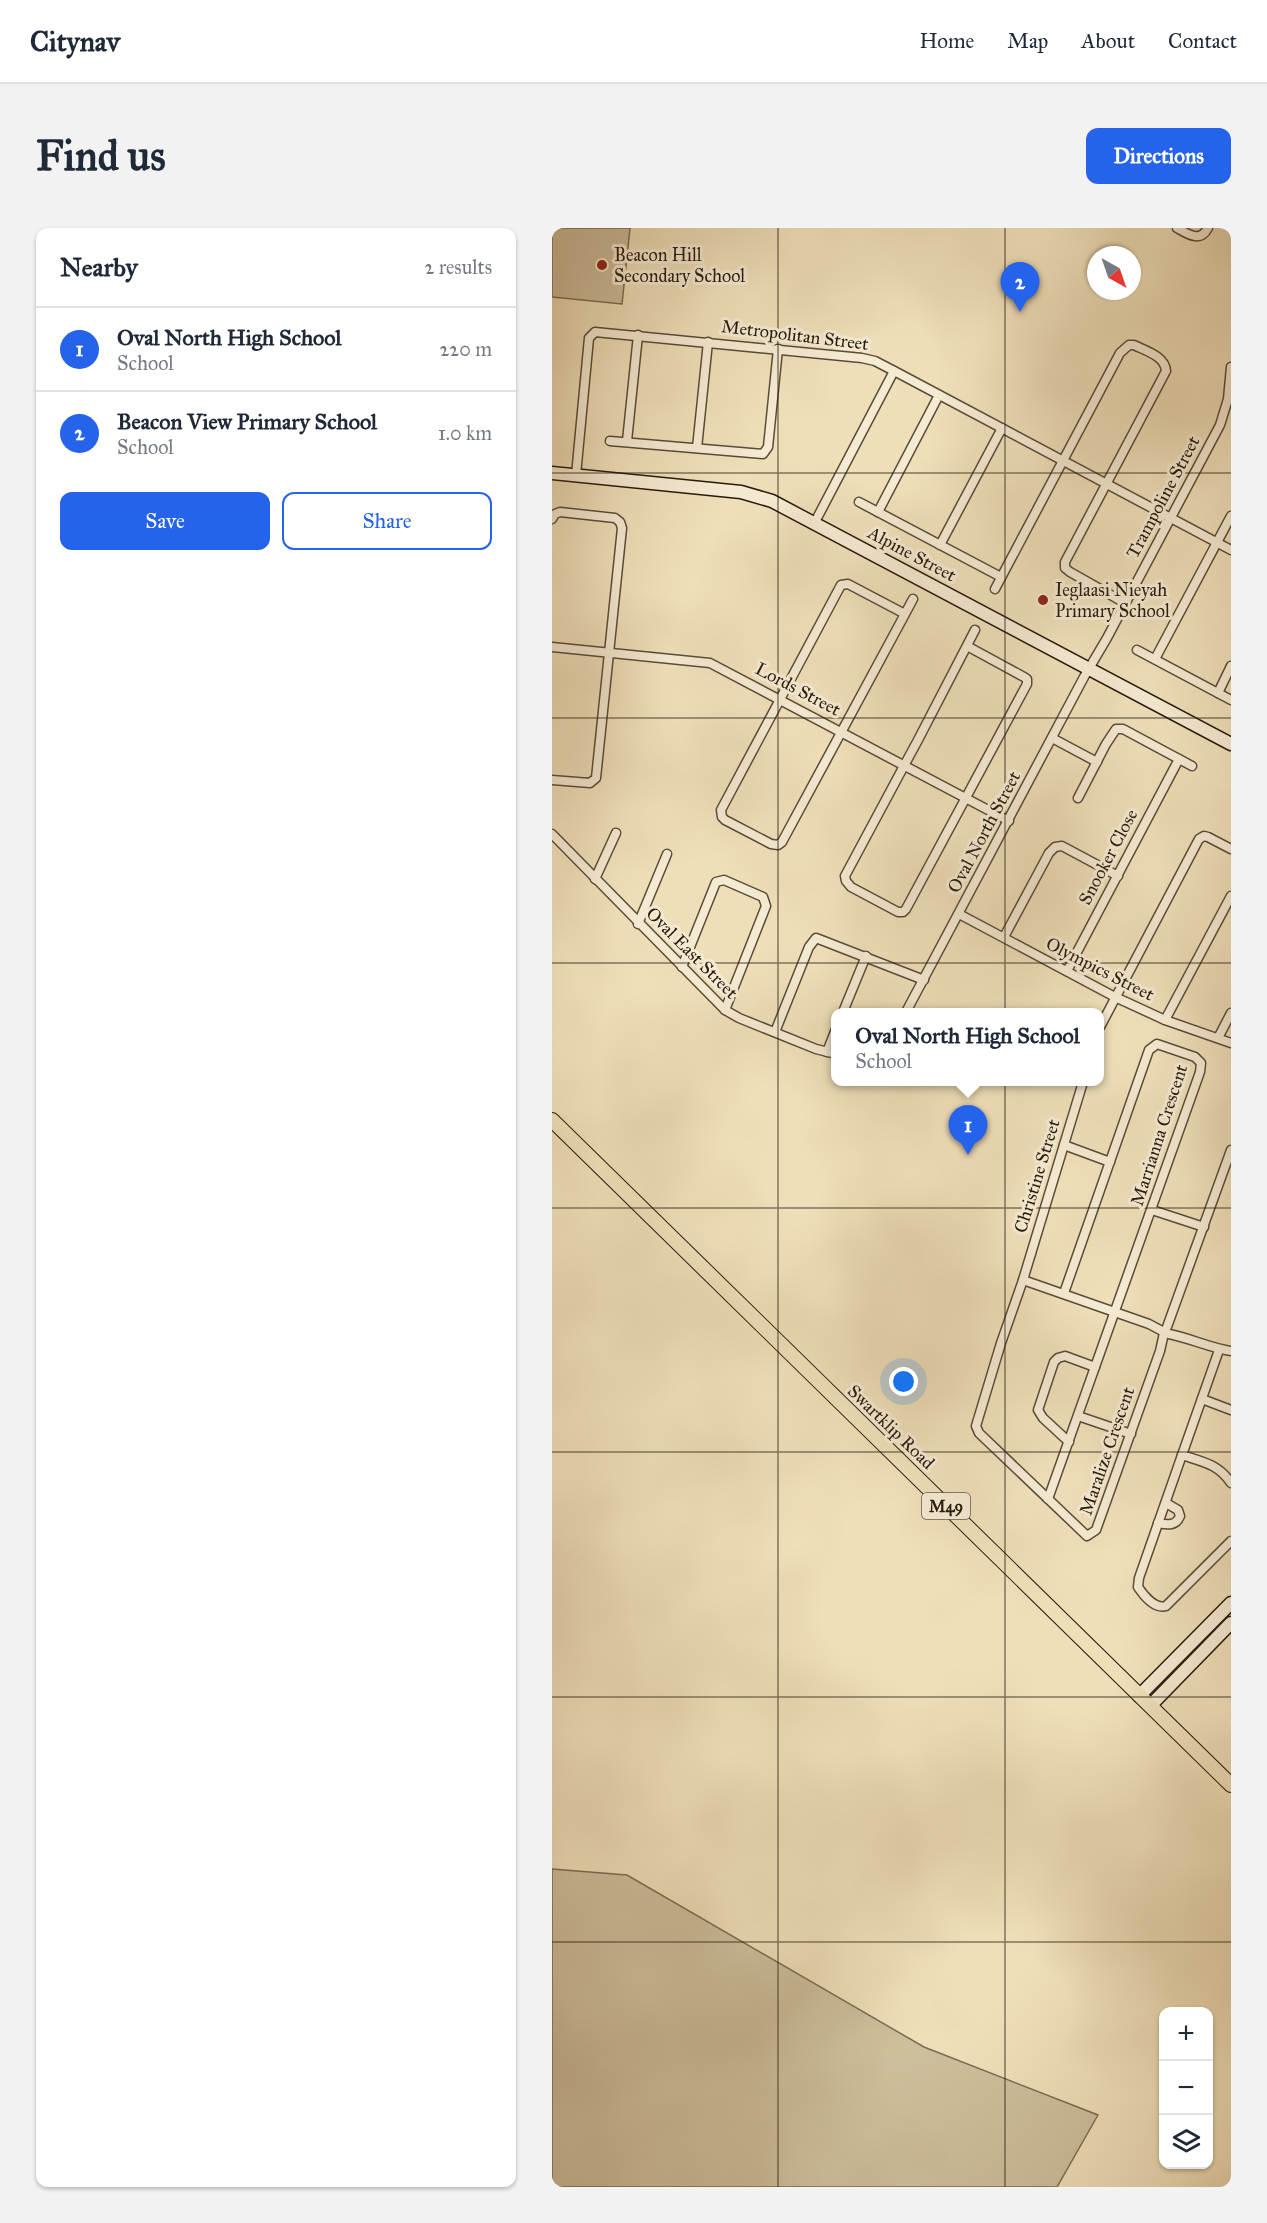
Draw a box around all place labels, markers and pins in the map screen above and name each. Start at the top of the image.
place label: Beacon Hill Secondary School [614,244,745,287]
marker: Beacon Hill Secondary School [595,258,609,272]
pin: 2 [1000,262,1040,312]
place label: Ieglaasi Nieyah Primary School [1055,579,1170,622]
marker: Ieglaasi Nieyah Primary School [1036,593,1050,607]
pin: 1 [948,1106,988,1155]

